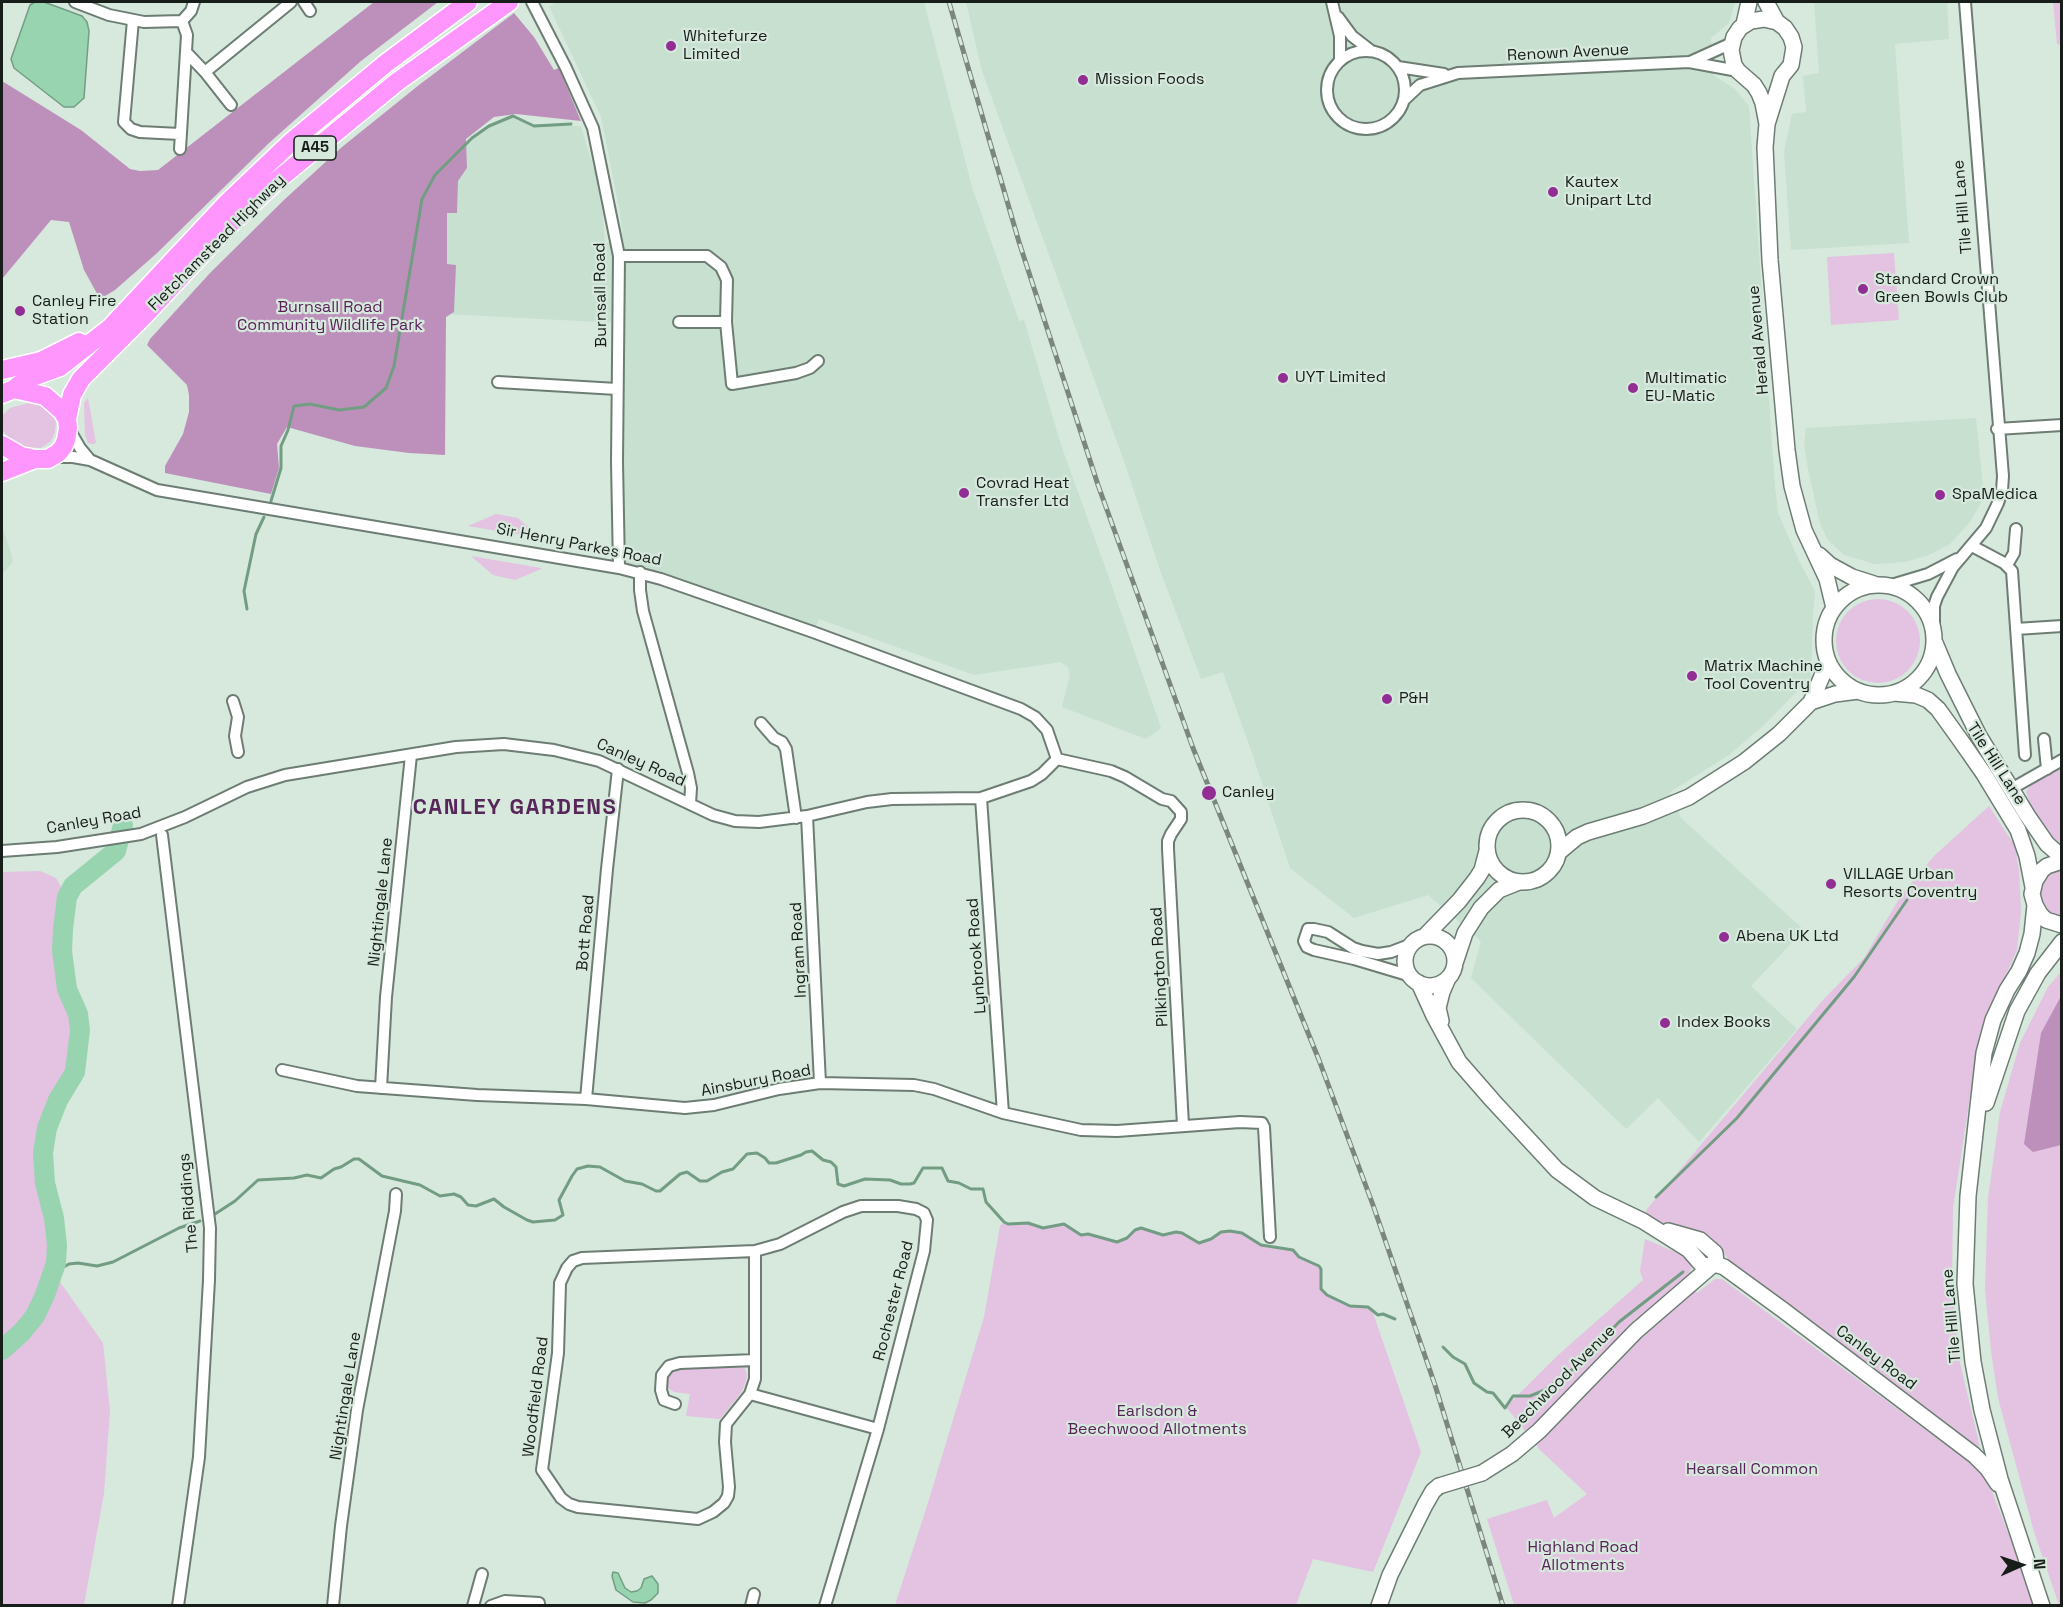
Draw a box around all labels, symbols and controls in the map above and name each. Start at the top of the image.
place label: Whitefurze Limited [683,27,767,65]
marker: Whitefurze Limited [664,39,678,53]
street label: Renown Avenue [1506,40,1630,66]
place label: Mission Foods [1095,70,1204,90]
marker: Mission Foods [1076,73,1090,87]
road number: A45 [294,136,336,160]
street label: Tile Hill Lane [1949,159,1977,255]
street label: Fletchamstead Highway [145,171,289,315]
place label: Kautex Unipart Ltd [1565,173,1652,211]
marker: Kautex Unipart Ltd [1546,185,1560,199]
street label: Burnsall Road [590,242,612,348]
place label: Standard Crown Green Bowls Club [1875,270,2008,308]
marker: Standard Crown Green Bowls Club [1856,282,1870,296]
street label: Herald Avenue [1745,284,1773,396]
place label: Canley Fire Station [32,292,116,330]
park label: Burnsall Road Community Wildlife Park [237,298,423,336]
marker: Canley Fire Station [13,304,27,318]
place label: UYT Limited [1295,368,1386,388]
place label: Multimatic EU-Matic [1645,369,1727,407]
marker: UYT Limited [1276,371,1290,385]
marker: Multimatic EU-Matic [1626,381,1640,395]
place label: Covrad Heat Transfer Ltd [976,474,1070,512]
place label: SpaMedica [1952,485,2038,505]
marker: Covrad Heat Transfer Ltd [957,486,971,500]
marker: SpaMedica [1933,488,1947,502]
street label: Sir Henry Parkes Road [495,520,663,570]
place label: Matrix Machine Tool Coventry [1704,657,1823,695]
marker: Matrix Machine Tool Coventry [1685,669,1699,683]
place label: P&H [1399,689,1429,709]
marker: P&H [1380,692,1394,706]
street label: Tile Hill Lane [1962,719,2030,809]
street label: Canley Road [593,735,689,791]
place label: Canley [1222,783,1274,803]
marker: Canley [1200,784,1218,802]
district label: CANLEY GARDENS [413,795,617,821]
street label: Canley Road [45,803,143,839]
street label: Nightingale Lane [365,837,397,967]
place label: VILLAGE Urban Resorts Coventry [1843,865,1977,903]
marker: VILLAGE Urban Resorts Coventry [1824,877,1838,891]
street label: Bott Road [573,894,599,972]
street label: Lynbrook Road [963,897,991,1015]
street label: Ingram Road [787,902,811,998]
street label: Pilkington Road [1147,906,1173,1028]
place label: Abena UK Ltd [1736,927,1839,947]
marker: Abena UK Ltd [1717,930,1731,944]
place label: Index Books [1677,1013,1771,1033]
marker: Index Books [1658,1016,1672,1030]
street label: Ainsbury Road [699,1061,813,1101]
street label: The Riddings [175,1152,203,1254]
street label: Rochester Road [870,1239,918,1363]
street label: Tile Hill Lane [1938,1268,1966,1364]
street label: Beechwood Avenue [1498,1321,1620,1443]
street label: Canley Road [1832,1321,1920,1395]
street label: Nightingale Lane [326,1330,366,1462]
street label: Woodfield Road [519,1336,553,1458]
park label: Earlsdon & Beechwood Allotments [1067,1402,1247,1440]
park label: Hearsall Common [1686,1460,1818,1480]
north arrow [1991,1535,2051,1595]
park label: Highland Road Allotments [1527,1538,1639,1576]
text: N [2029,1558,2050,1570]

